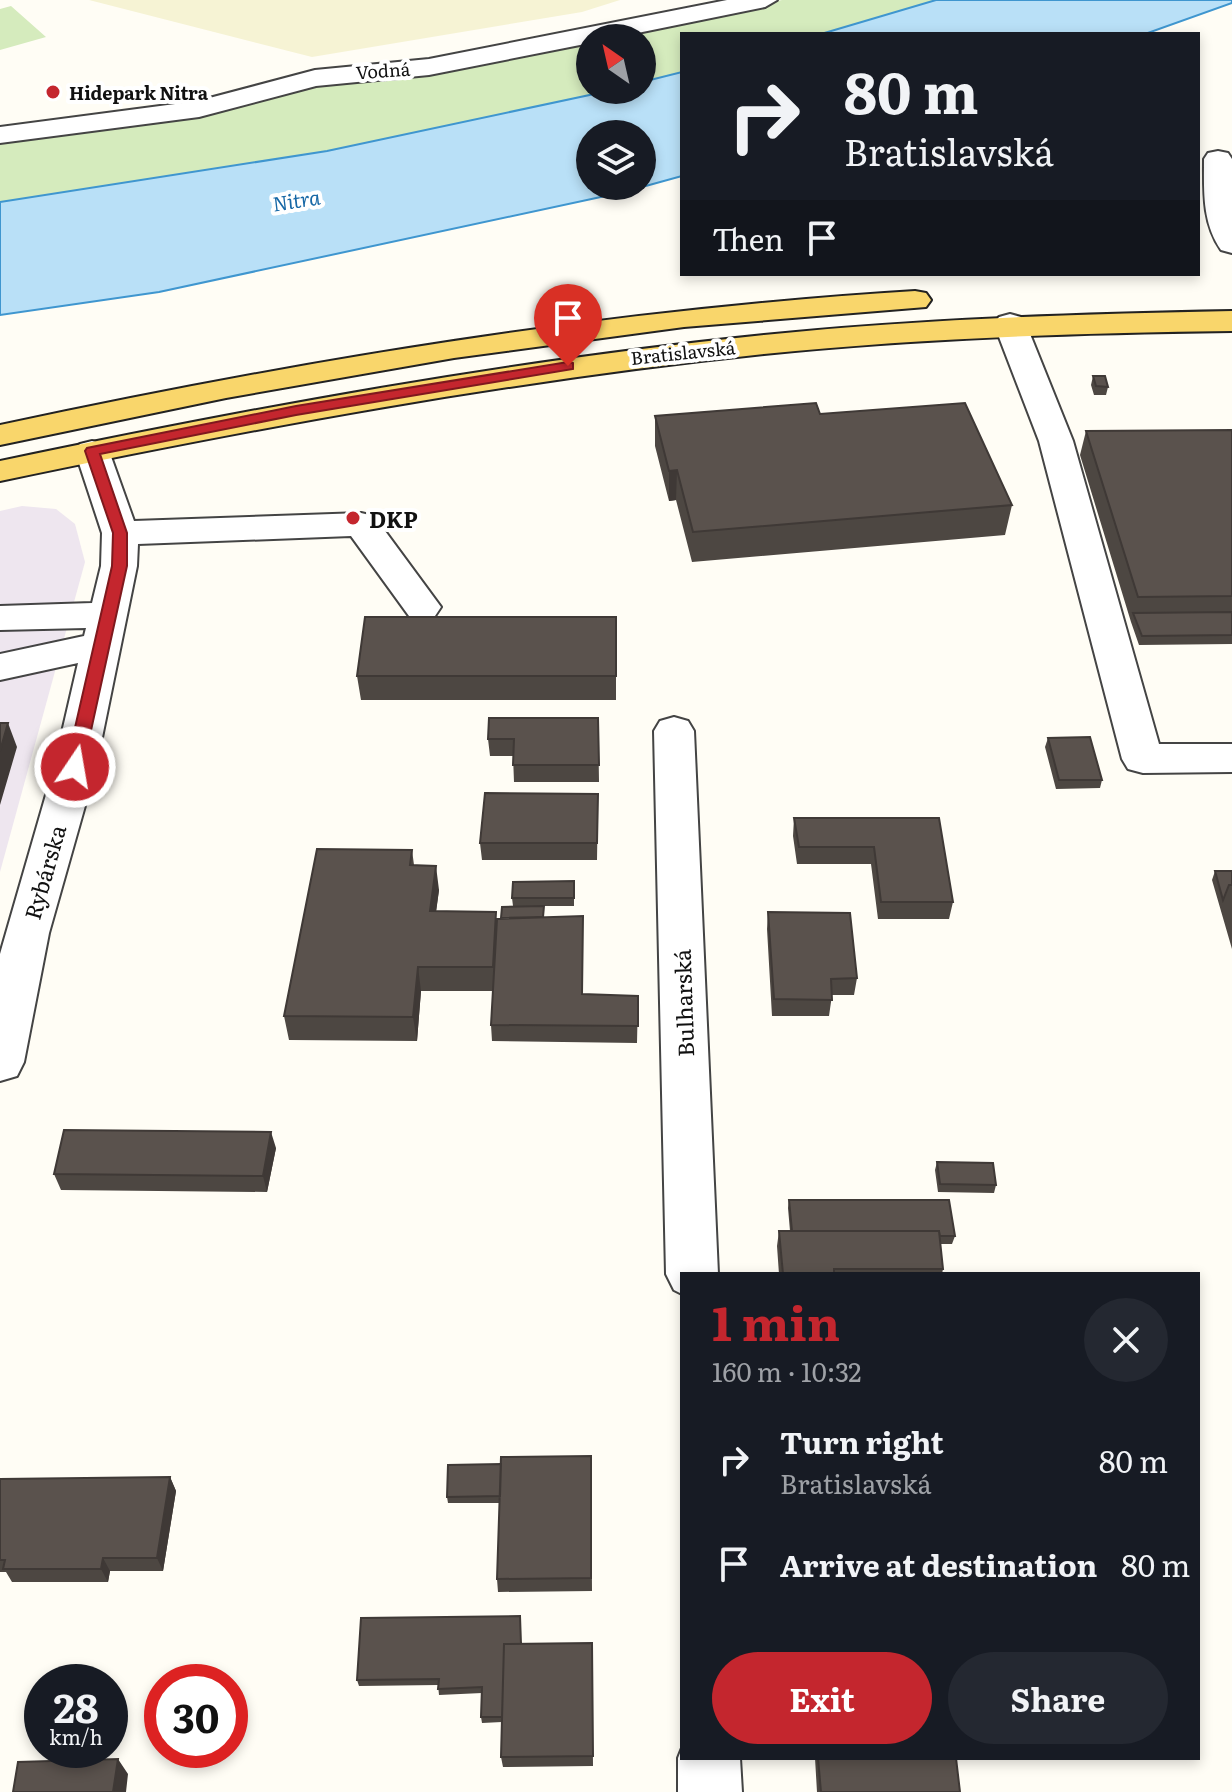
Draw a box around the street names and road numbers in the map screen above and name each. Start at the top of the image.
street label: Vodná [355,55,411,85]
street label: Bratislavská [629,333,737,371]
street label: Rybárska [15,821,73,923]
street label: Bulharská [665,948,701,1057]

